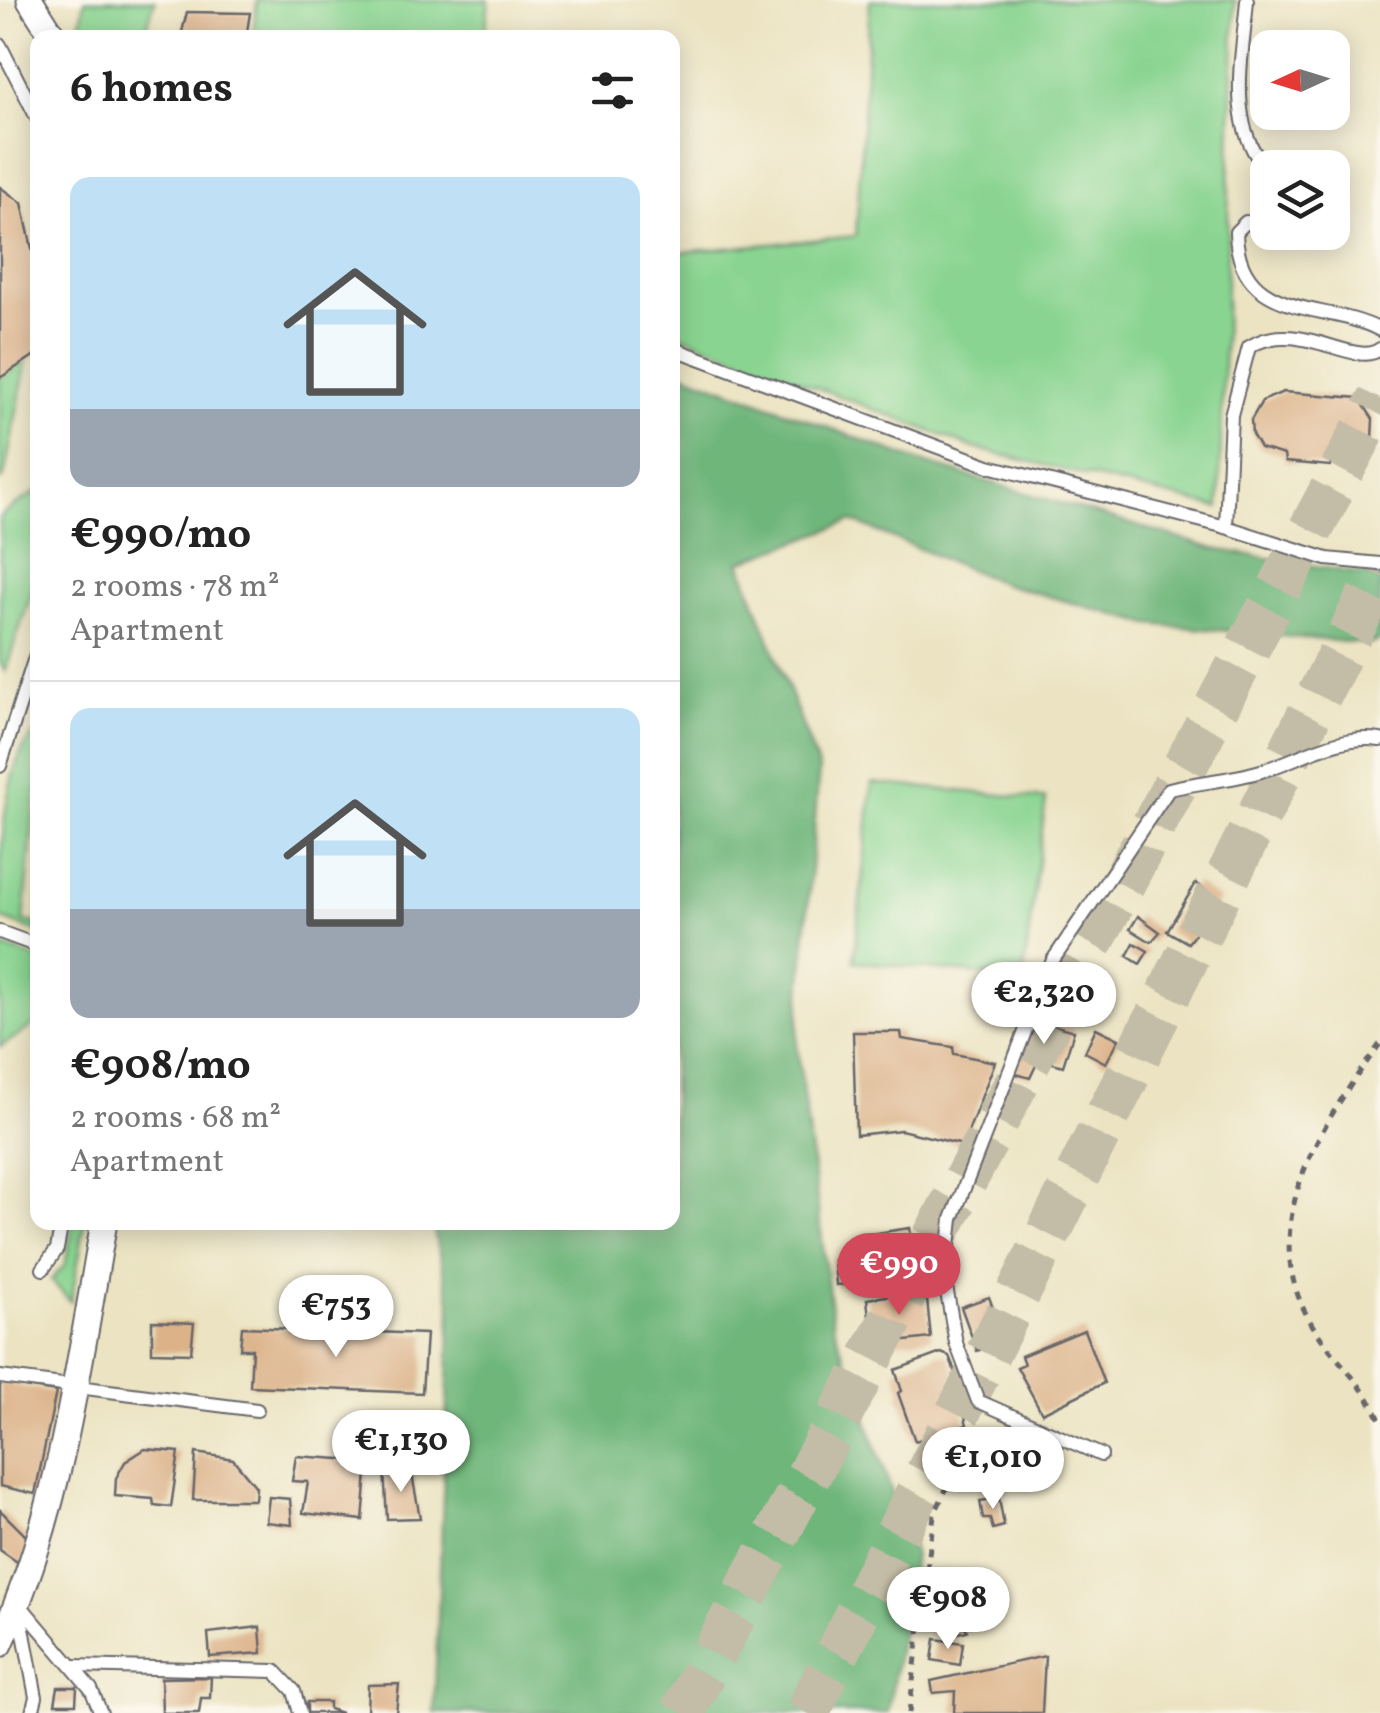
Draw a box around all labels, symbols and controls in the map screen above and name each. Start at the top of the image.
north arrow [1250,30,1350,130]
map controls [1250,30,1350,250]
text: 6 homes [70,61,233,120]
icon: filters [585,63,640,118]
button: layers [1250,150,1350,250]
icon: home [265,242,445,422]
text: €990/mo [70,507,251,566]
text: 2 rooms · 78 m² [70,566,280,610]
text: Apartment [70,610,224,654]
icon: home [265,773,445,953]
pin: €2,320 [963,962,1125,1047]
text: €2,320 [993,972,1095,1016]
text: €908/mo [70,1038,251,1097]
text: 2 rooms · 68 m² [70,1097,281,1141]
text: Apartment [70,1141,224,1185]
pin: €990 [840,1233,958,1318]
text: €990 [859,1243,939,1287]
pin: €753 [277,1275,395,1360]
text: €753 [301,1285,371,1329]
pin: €1,130 [320,1410,482,1495]
text: €1,130 [354,1420,448,1464]
pin: €1,010 [912,1427,1074,1512]
text: €1,010 [944,1437,1042,1481]
pin: €908 [889,1567,1007,1652]
text: €908 [909,1577,987,1621]

